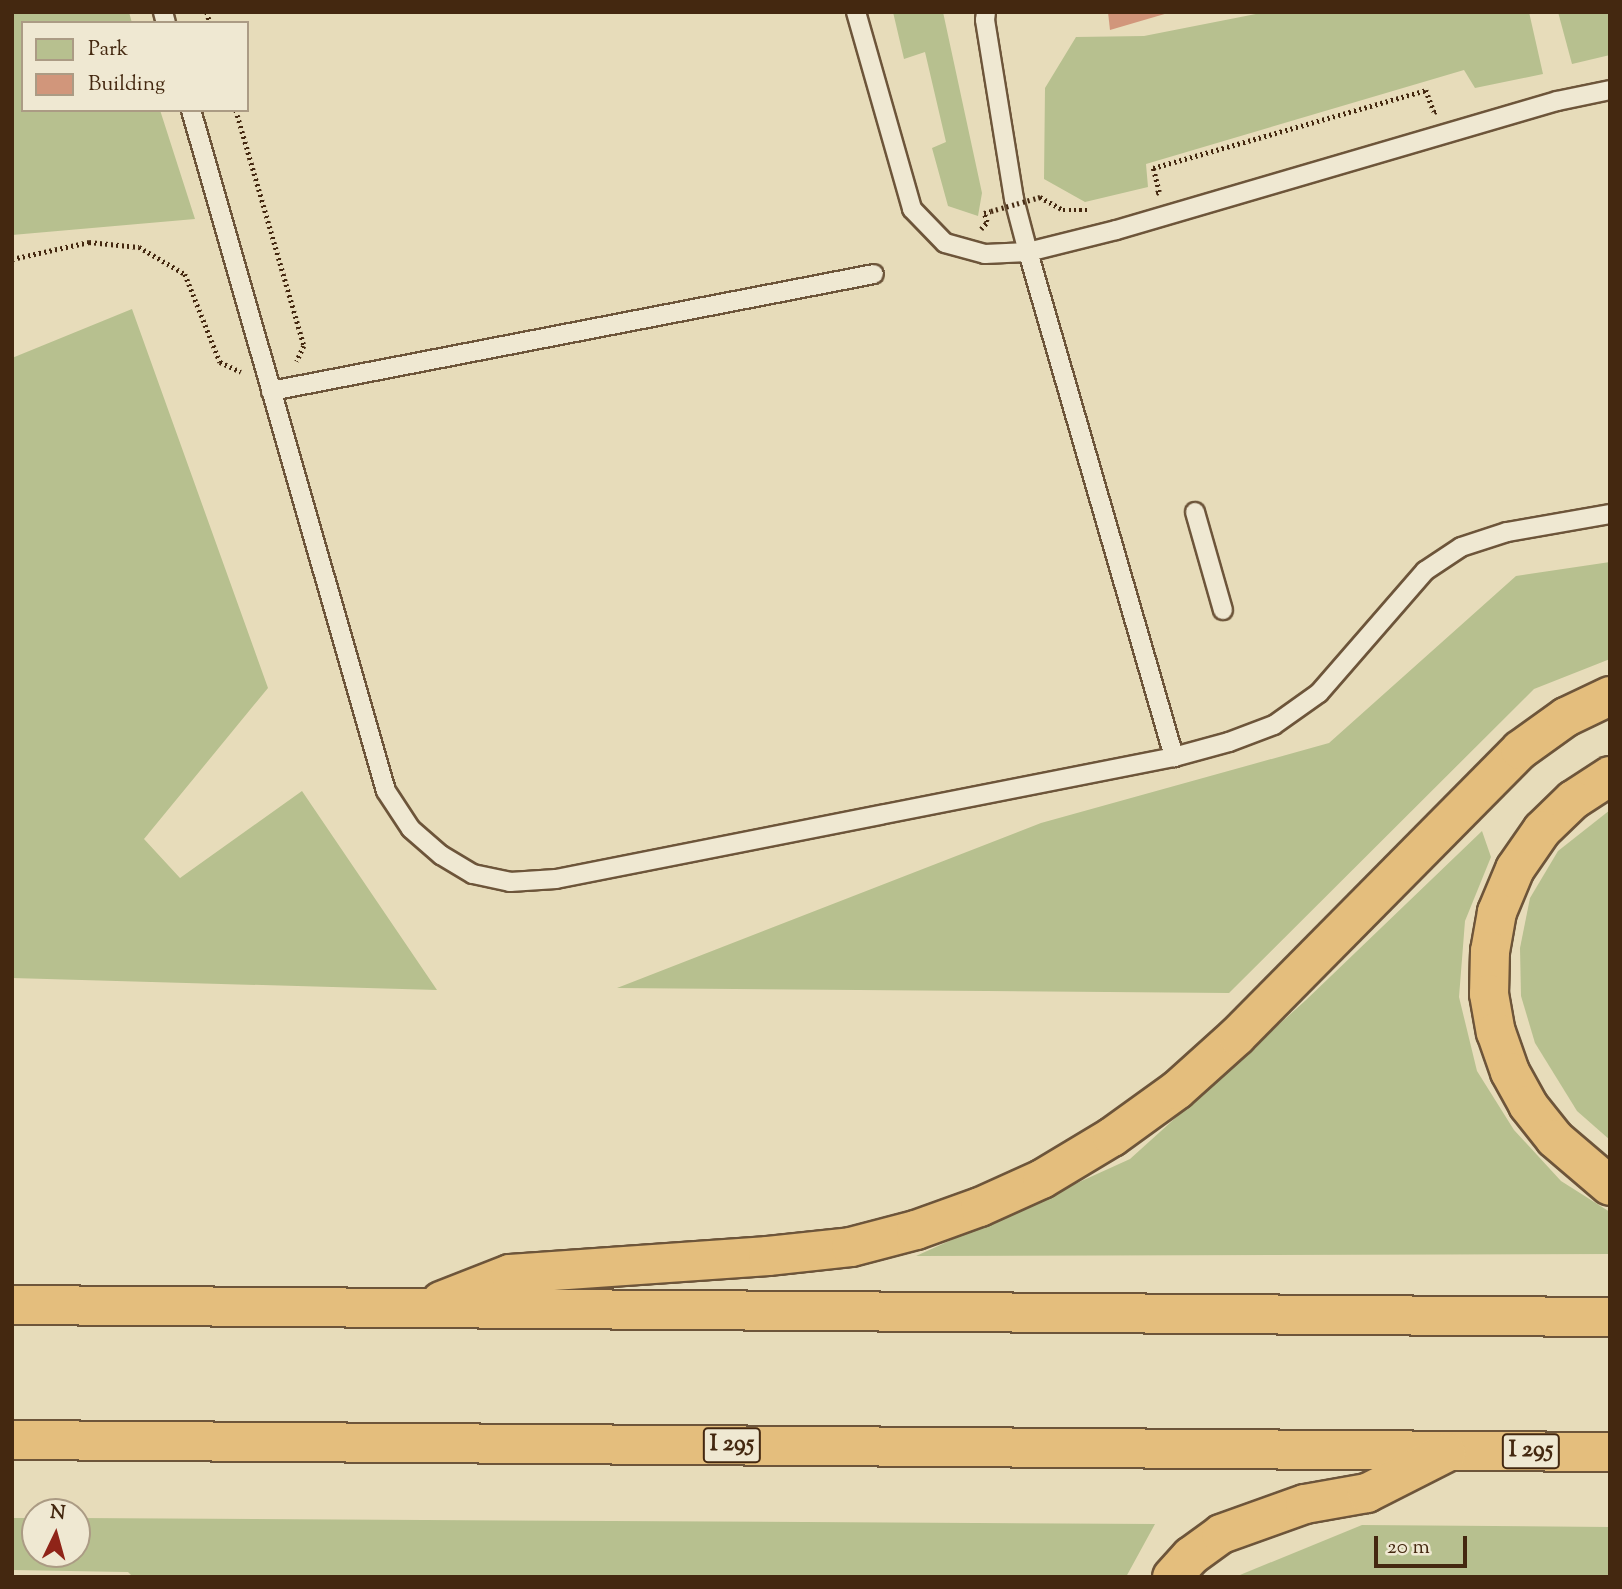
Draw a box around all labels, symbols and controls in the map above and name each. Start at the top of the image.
legend [21,21,248,112]
text: Park [88,35,128,65]
text: Building [88,70,165,100]
road number: I 295 [702,1424,762,1465]
road number: I 295 [1501,1430,1561,1471]
north arrow [21,1498,91,1568]
text: N [49,1499,66,1528]
scale bar [1377,1522,1470,1566]
text: 20 m [1387,1533,1430,1563]

